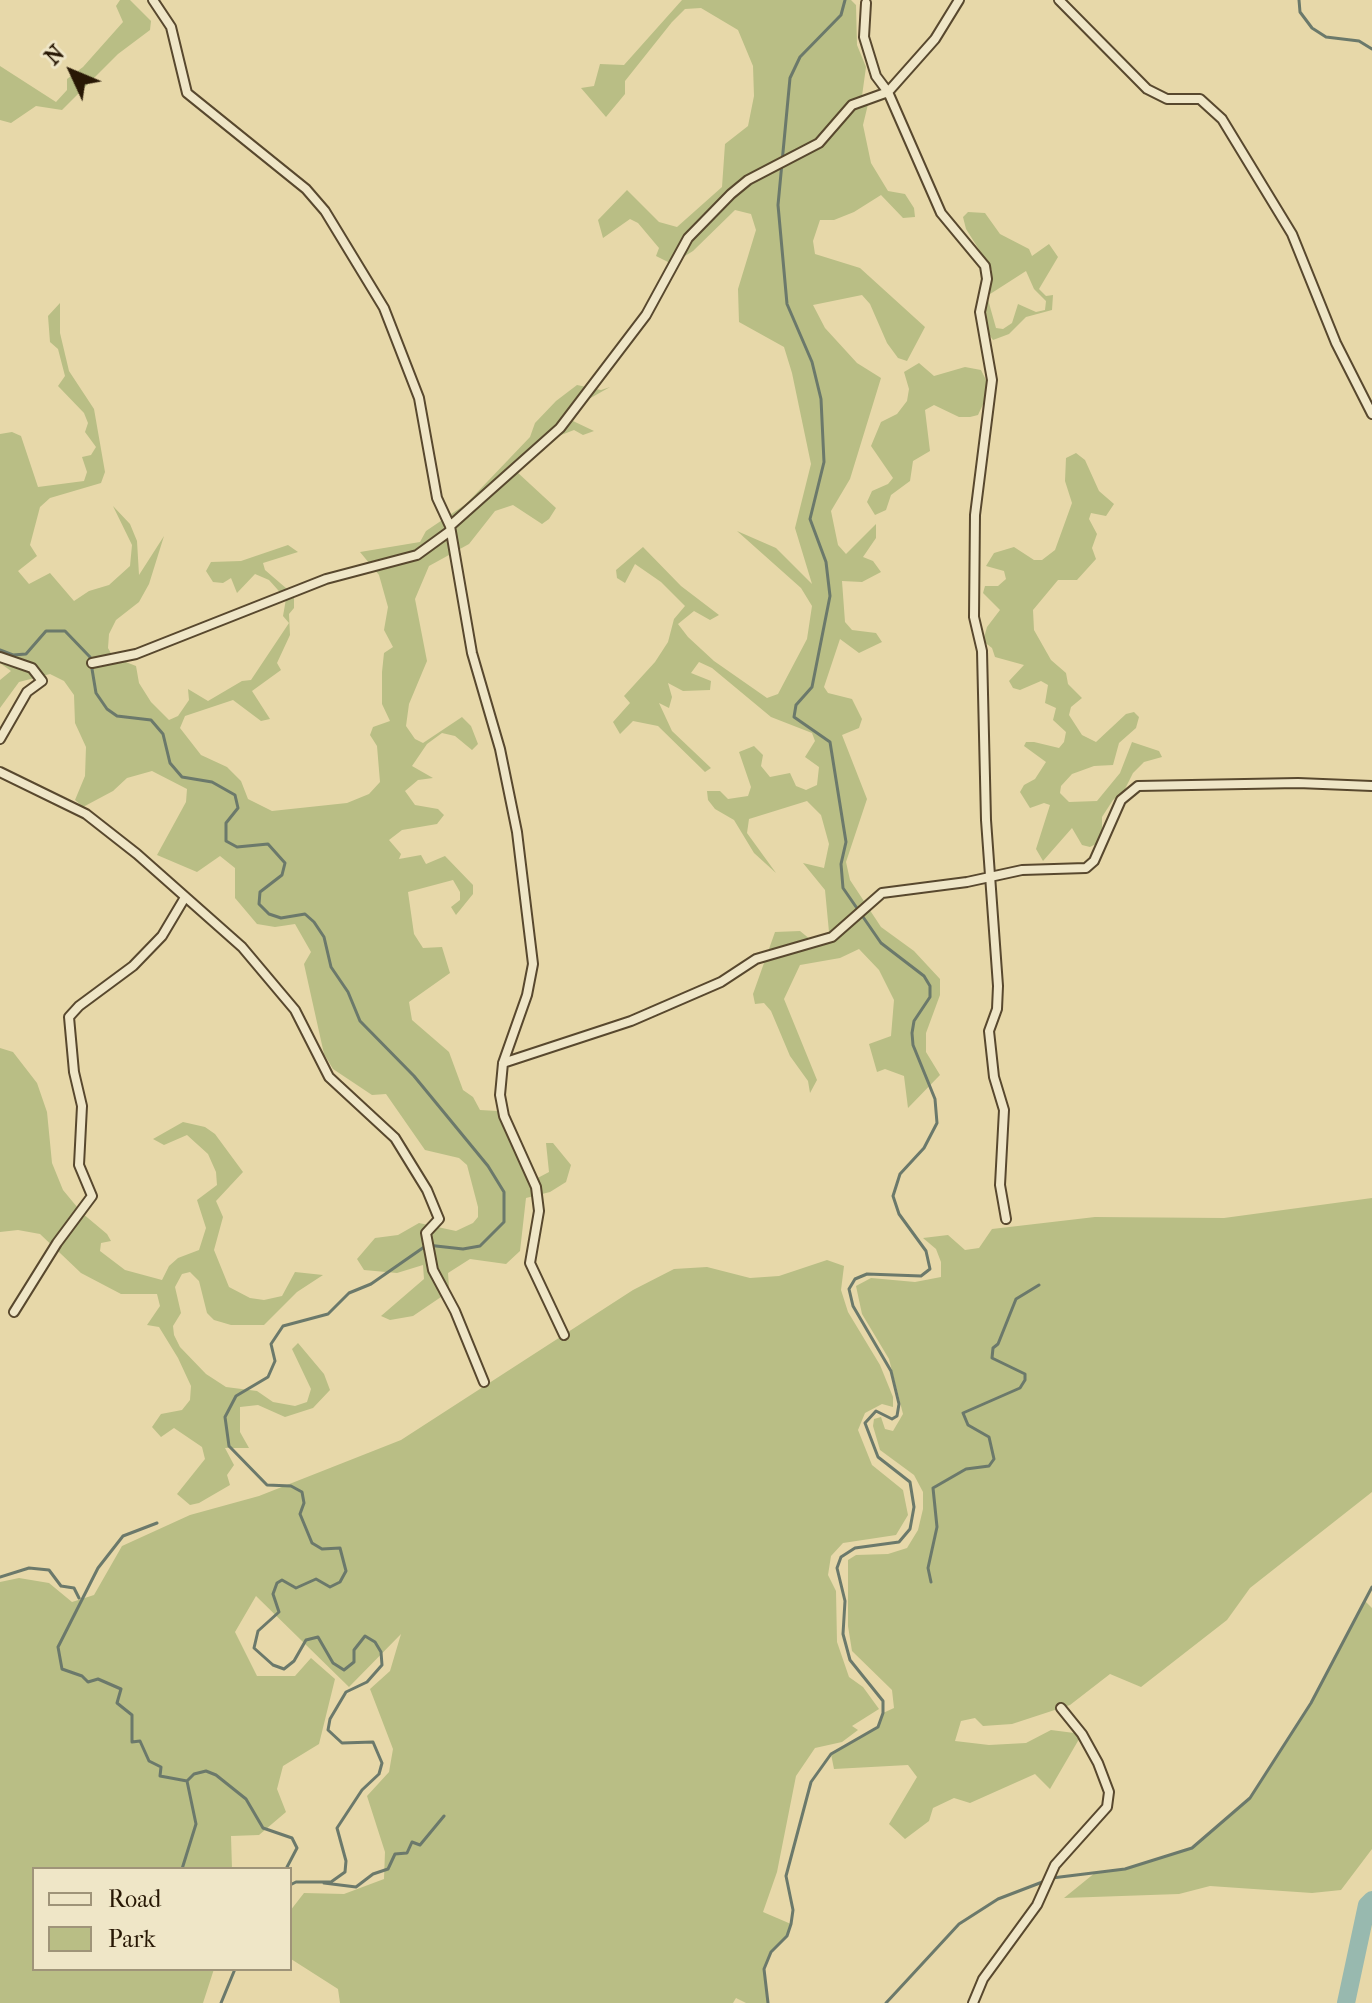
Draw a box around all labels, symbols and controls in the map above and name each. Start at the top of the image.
north arrow [32,32,112,112]
text: N [40,40,70,70]
legend [32,1867,292,1971]
text: Road [108,1885,161,1913]
text: Park [108,1925,156,1953]

